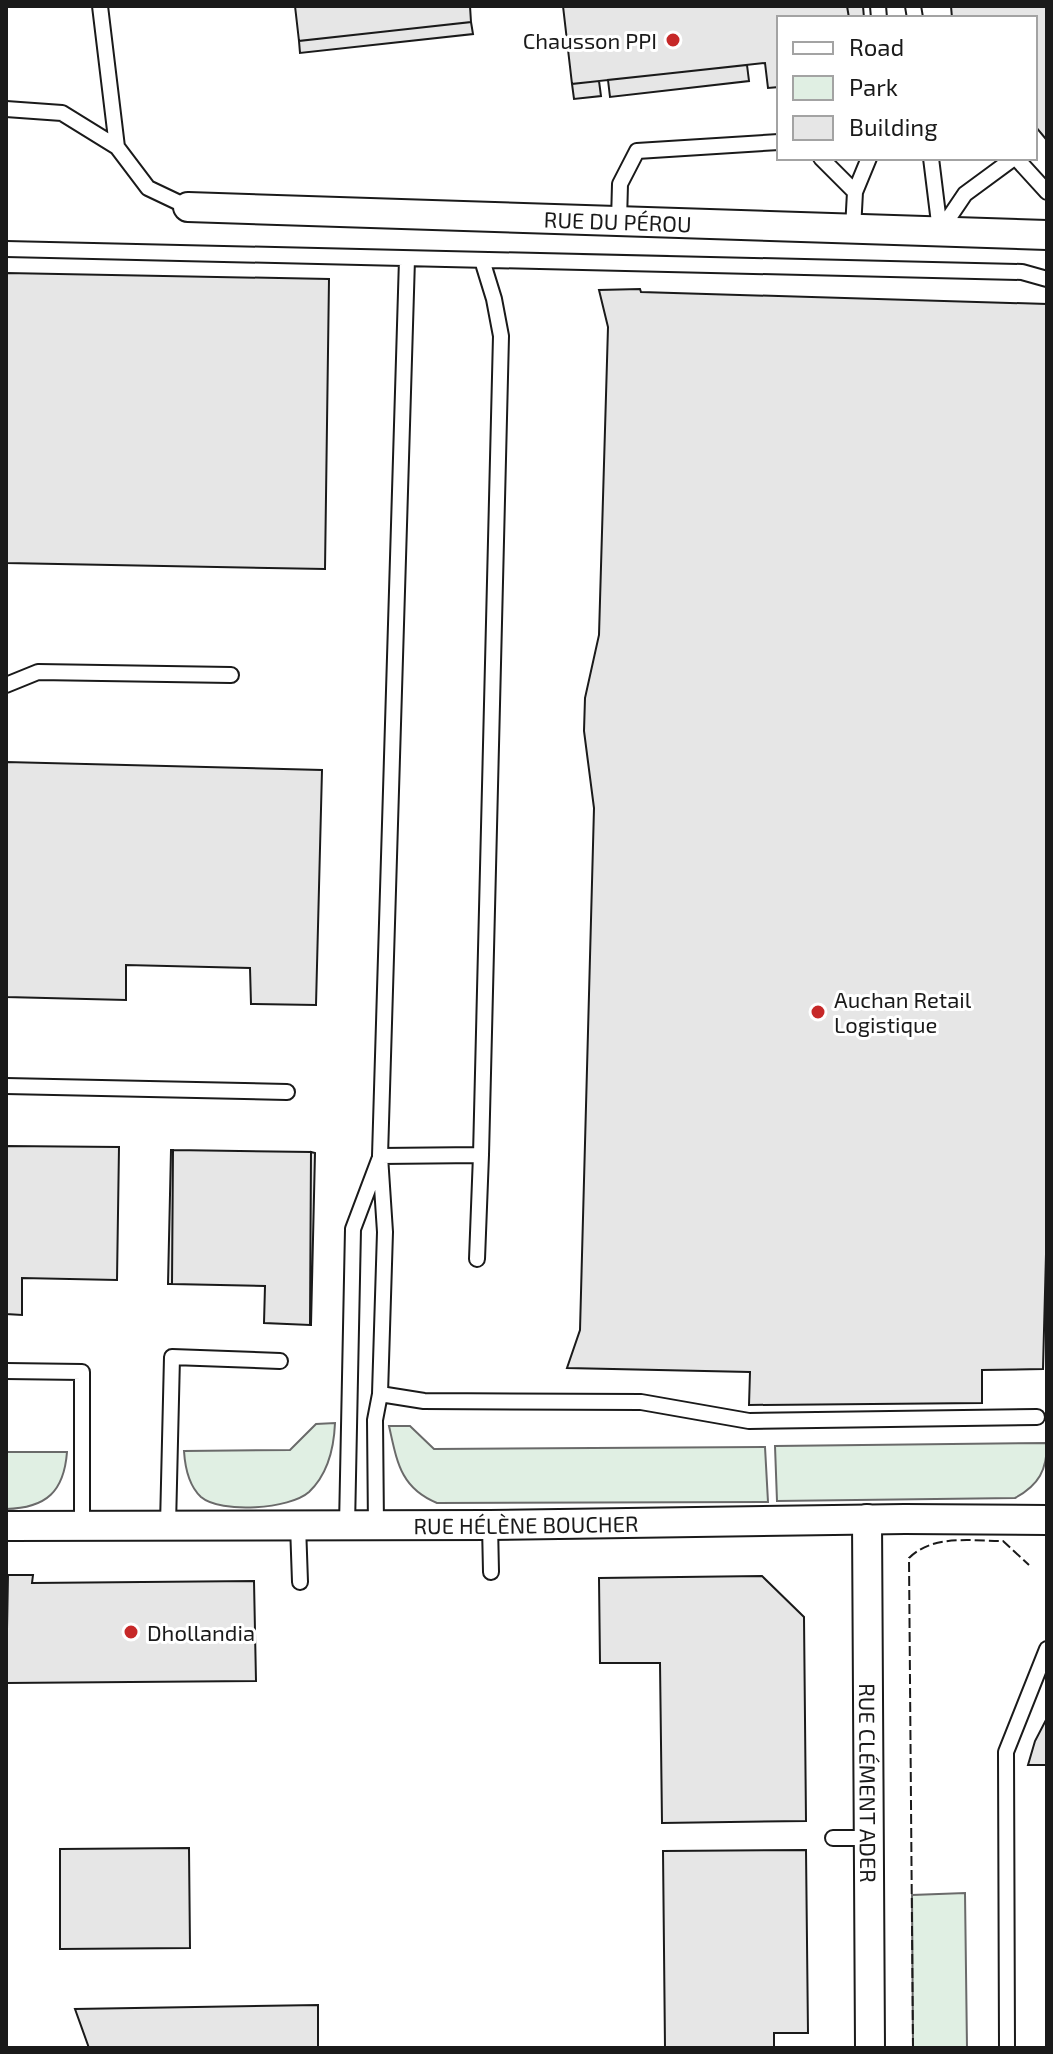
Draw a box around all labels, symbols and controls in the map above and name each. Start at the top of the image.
legend [777,16,1037,160]
place label: Chausson PPI [523,27,657,53]
marker: Chausson PPI [664,31,682,49]
text: Road [849,32,904,61]
text: Park [849,72,898,101]
text: Building [849,112,938,141]
street label: RUE DU PÉROU [543,206,692,236]
place label: Auchan Retail Logistique [834,986,972,1037]
marker: Auchan Retail Logistique [809,1003,827,1021]
street label: RUE HÉLÈNE BOUCHER [413,1510,639,1538]
place label: Dhollandia [147,1619,255,1645]
marker: Dhollandia [122,1623,140,1641]
street label: RUE CLÉMENT ADER [855,1683,882,1883]

